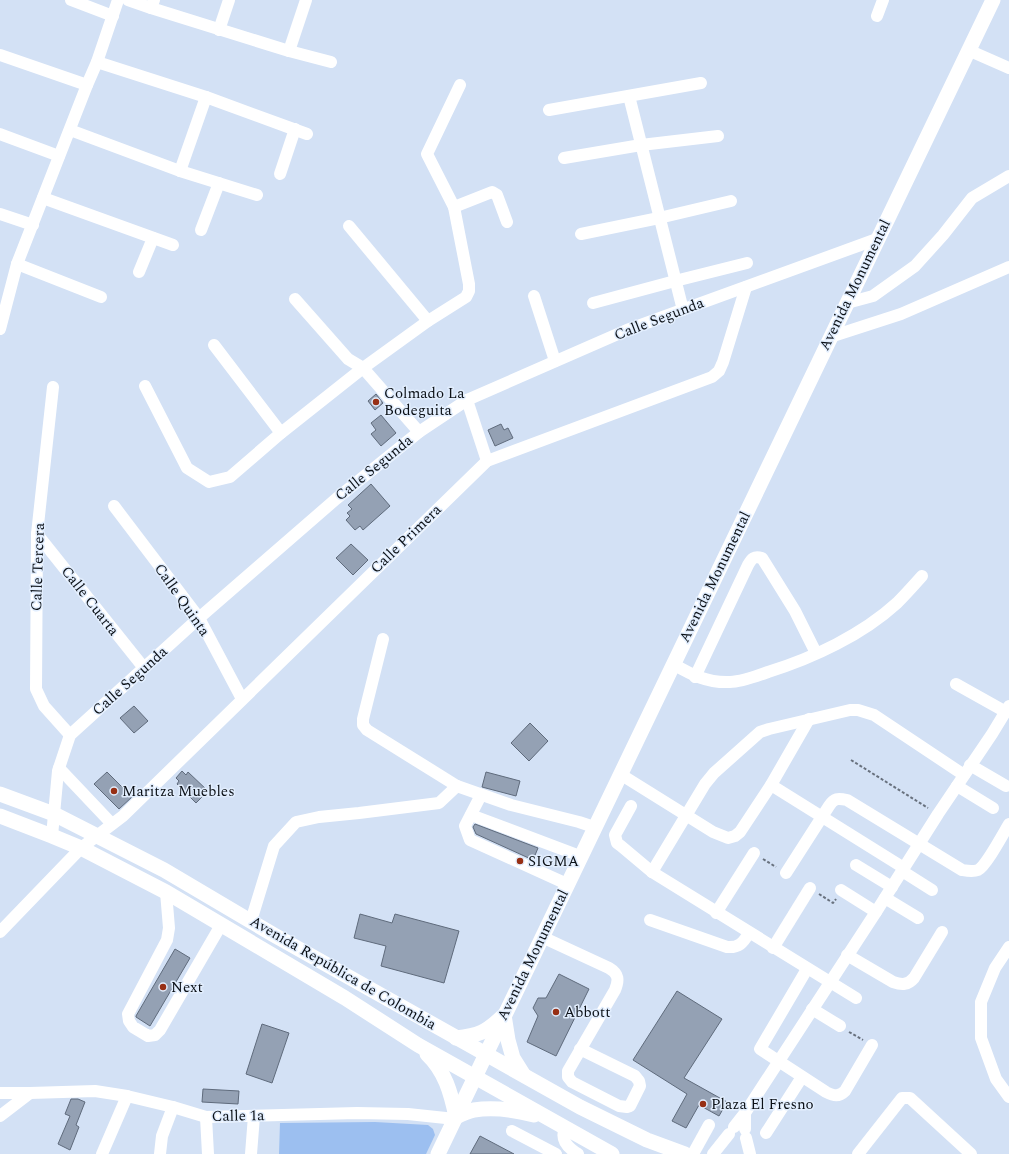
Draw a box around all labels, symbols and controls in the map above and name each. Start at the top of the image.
street label: Avenida Monumental [813,215,897,355]
street label: Calle Segunda [611,291,708,347]
place label: Colmado La Bodeguita [384,382,465,422]
marker: Colmado La Bodeguita [371,397,381,407]
street label: Calle Segunda [330,429,418,507]
street label: Calle Primera [365,498,447,579]
street label: Avenida Monumental [673,507,757,647]
street label: Calle Tercera [25,522,51,612]
street label: Calle Quinta [148,559,216,642]
street label: Calle Cuarta [55,561,125,641]
street label: Calle Segunda [87,640,173,721]
place label: Maritza Muebles [122,780,235,803]
marker: Maritza Muebles [109,786,119,796]
place label: SIGMA [528,850,579,873]
marker: SIGMA [515,856,525,866]
street label: Avenida Monumental [491,885,575,1025]
street label: Avenida República de Colombia [245,910,441,1036]
place label: Next [171,976,203,999]
marker: Next [158,982,168,992]
place label: Abbott [564,1001,610,1024]
marker: Abbott [551,1007,561,1017]
place label: Plaza El Fresno [711,1093,814,1116]
marker: Plaza El Fresno [698,1099,708,1109]
street label: Calle 1a [211,1104,265,1128]

